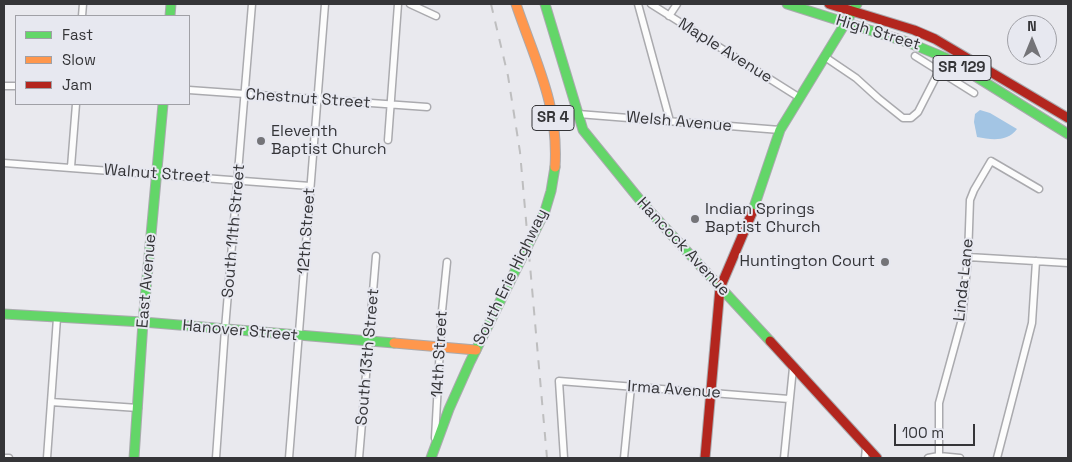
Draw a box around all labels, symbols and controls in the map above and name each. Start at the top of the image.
street label: High Street [833,11,923,55]
street label: Maple Avenue [674,14,776,88]
legend [15,15,190,105]
north arrow [1007,15,1057,65]
text: N [1027,17,1037,35]
text: Fast [62,25,93,44]
text: Slow [62,50,96,69]
road number: SR 129 [933,56,991,80]
text: Jam [62,75,92,94]
street label: Chestnut Street [245,85,371,113]
road number: SR 4 [532,106,574,130]
street label: Welsh Avenue [625,108,733,136]
place label: Eleventh Baptist Church [271,122,387,160]
marker: Eleventh Baptist Church [255,135,267,147]
street label: Walnut Street [103,161,211,187]
street label: South 11th Street [219,163,249,299]
street label: 12th Street [294,187,320,275]
street label: Hancock Avenue [632,194,734,300]
place label: Indian Springs Baptist Church [705,200,821,238]
street label: South Erie Highway [470,206,552,348]
marker: Indian Springs Baptist Church [689,213,701,225]
street label: East Avenue [133,233,161,329]
street label: Linda Lane [950,238,978,322]
place label: Huntington Court [740,252,875,272]
marker: Huntington Court [879,256,891,268]
street label: South 13th Street [352,288,384,426]
street label: 14th Street [428,310,452,398]
street label: Hanover Street [181,316,299,346]
street label: Irma Avenue [627,377,721,403]
scale bar [897,414,978,446]
text: 100 m [902,423,944,442]

